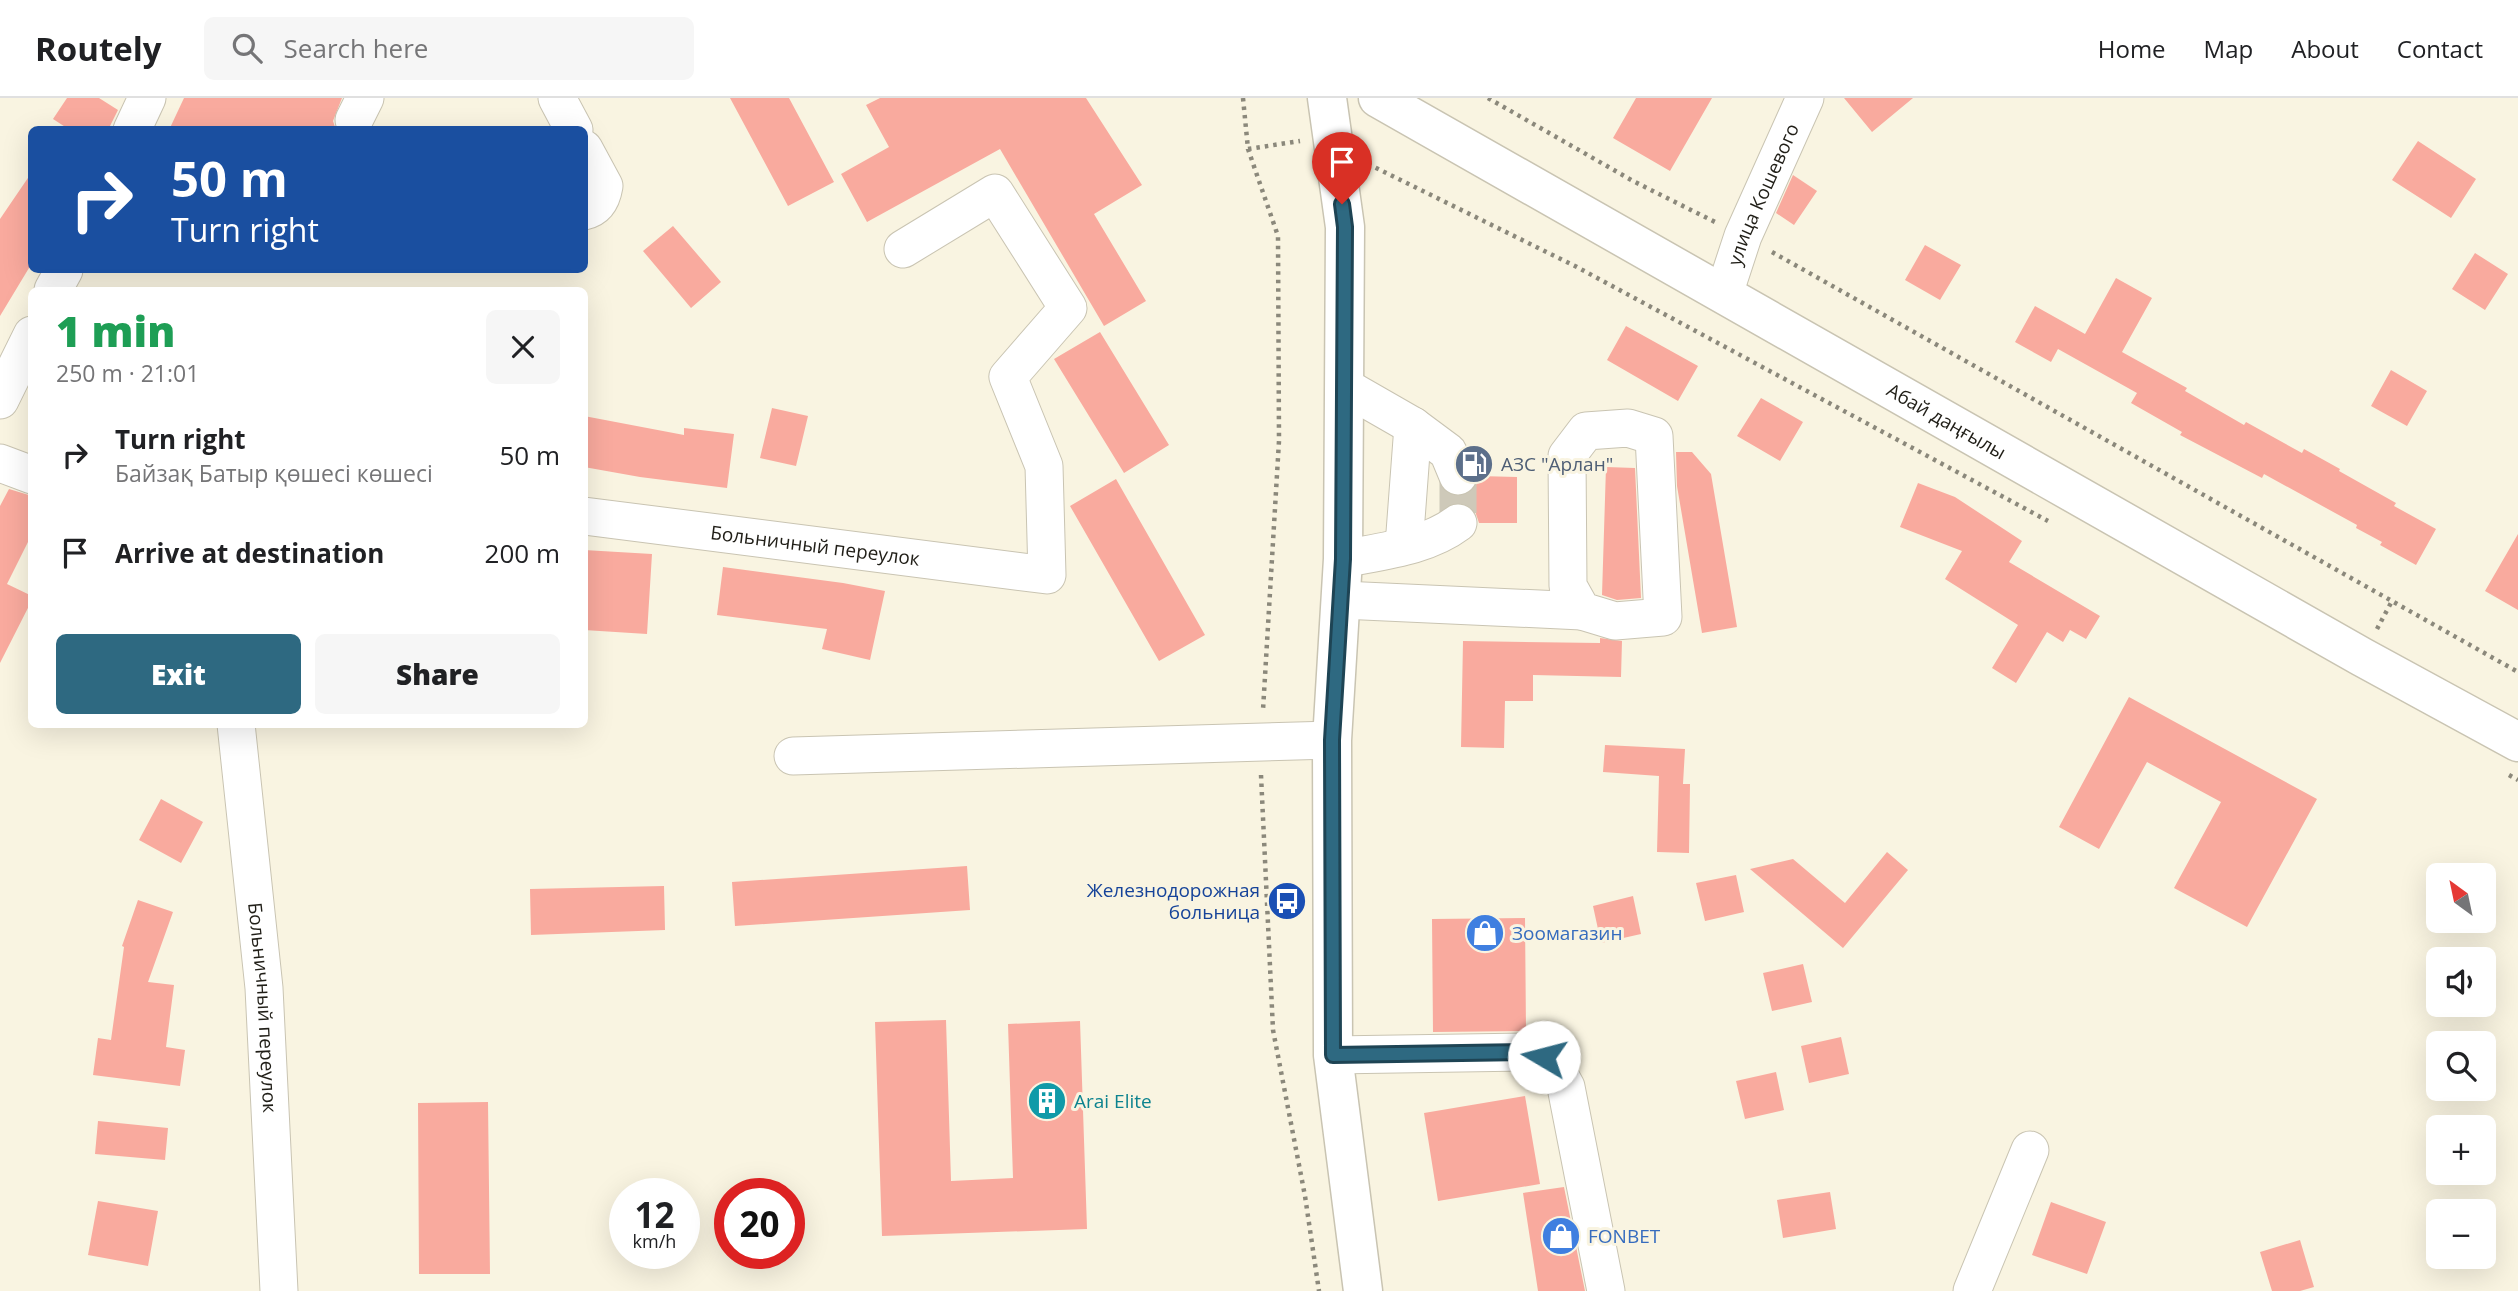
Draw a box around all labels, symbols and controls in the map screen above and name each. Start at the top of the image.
search box [204,17,694,80]
text: Routely [35,26,162,71]
icon: search [228,29,266,67]
text: Search here [284,30,428,66]
text: Home [2098,32,2166,65]
text: Map [2204,32,2253,65]
text: About [2291,32,2359,65]
text: Contact [2397,32,2483,65]
street label: улица Кошевого [1721,119,1805,269]
pin [1312,132,1372,204]
icon: arrive [1323,143,1361,181]
text: 50 m [171,145,288,211]
icon: right [56,154,147,245]
text: Turn right [171,208,319,251]
text: 1 min [56,302,175,359]
button: close [486,310,560,384]
text: 250 m · 21:01 [56,357,199,389]
street label: Абай даңғылы [1882,377,2011,465]
text: Turn right [115,421,246,457]
icon: right [56,436,94,474]
text: 50 m [499,437,560,473]
fuel station icon: АЗС "Арлан" [1453,443,1495,485]
place label: АЗС "Арлан" [1501,451,1613,477]
text: Байзақ Батыр қөшесі көшесі [115,457,433,489]
street label: Больничный переулок [709,519,922,572]
icon: arrive [56,534,94,572]
text: Arrive at destination [115,535,384,571]
text: 200 m [485,535,560,571]
button: Exit [56,634,301,714]
button: Share [315,634,560,714]
north arrow [2426,863,2496,933]
map controls [2426,863,2496,1269]
place label: Железнодорожная больница [1087,877,1260,925]
bus stop icon: Железнодорожная больница [1266,880,1308,922]
street label: Больничный переулок [242,901,283,1114]
shop icon: Зоомагазин [1464,912,1506,954]
place label: Зоомагазин [1512,920,1622,946]
button: sound [2426,947,2496,1017]
position arrow [1507,1020,1581,1094]
button: search [2426,1031,2496,1101]
building icon: Arai Elite [1026,1080,1068,1122]
place label: Arai Elite [1074,1088,1152,1114]
button: + [2426,1115,2496,1185]
speed limit sign: 20 [714,1178,805,1269]
text: 12 [634,1191,675,1238]
button: − [2426,1199,2496,1269]
shop icon: FONBET [1540,1215,1582,1257]
place label: FONBET [1588,1223,1661,1249]
text: km/h [633,1229,676,1253]

